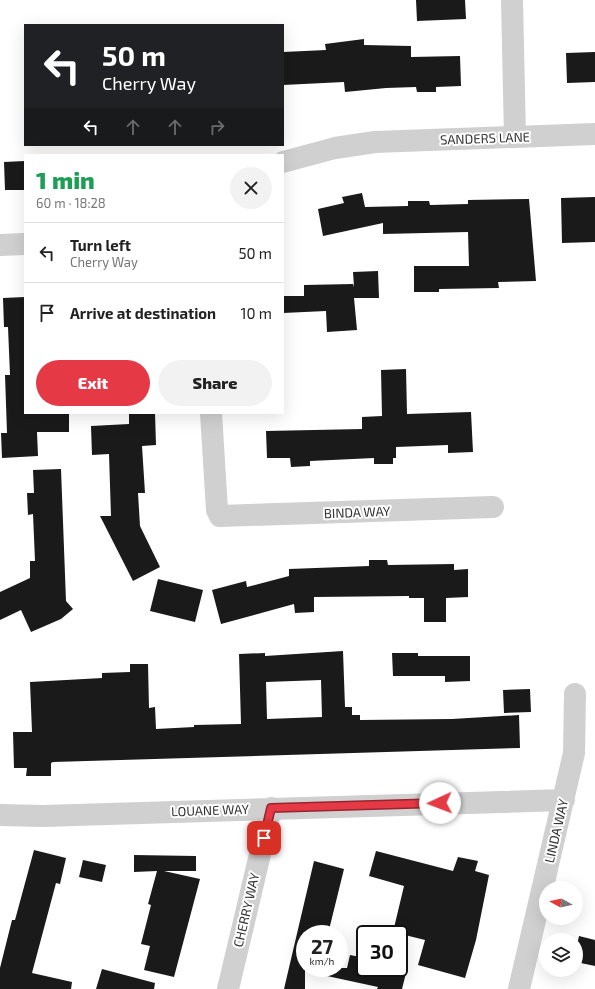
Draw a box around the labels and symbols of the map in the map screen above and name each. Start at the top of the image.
street label: SANDERS LANE [440,128,530,148]
street label: BINDA WAY [323,503,391,521]
position arrow [419,782,461,824]
street label: LINDA WAY [541,797,571,865]
street label: LOUANE WAY [171,801,250,819]
pin [247,821,281,855]
street label: CHERRY WAY [230,871,262,949]
north arrow [539,881,583,925]
speed limit sign: 30 [356,925,408,977]

